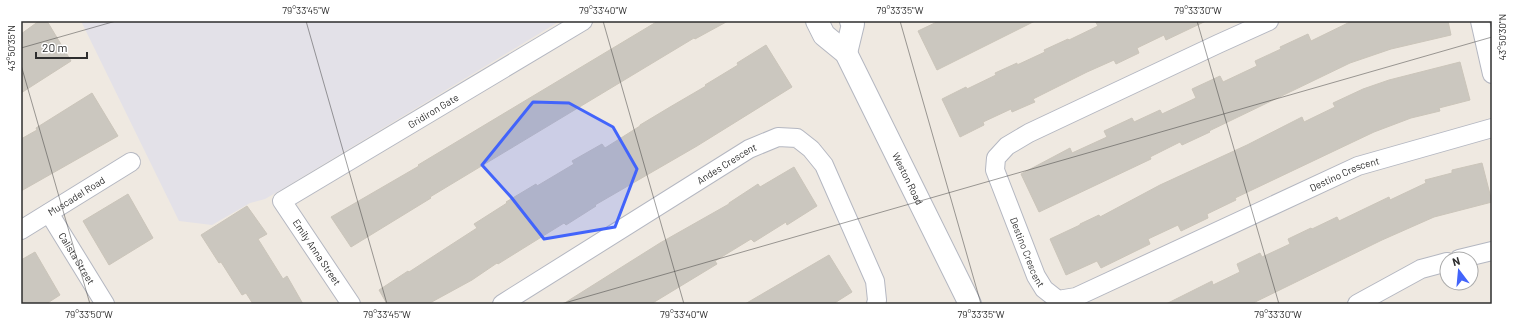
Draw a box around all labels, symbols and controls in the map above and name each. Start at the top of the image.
text: 79°33'45"W [282,4,330,16]
text: 79°33'40"W [579,4,627,16]
text: 79°33'35"W [876,4,924,16]
text: 79°33'30"W [1174,4,1222,16]
text: 43°50'30"N [1496,14,1508,60]
text: 43°50'35"N [5,25,17,71]
scale bar [36,34,87,60]
text: 20 m [42,40,68,54]
street label: Gridiron Gate [406,91,461,130]
street label: Andes Crescent [694,140,759,186]
street label: Weston Road [890,150,926,207]
street label: Destino Crescent [1307,154,1381,194]
street label: Muscadel Road [46,174,107,218]
street label: Destino Crescent [1008,215,1048,290]
street label: Emily Anna Street [290,217,344,288]
street label: Calista Street [56,230,98,287]
north arrow [1439,251,1479,291]
text: N [1451,254,1461,268]
text: 79°33'50"W [65,308,113,320]
text: 79°33'45"W [363,308,411,320]
text: 79°33'40"W [660,308,708,320]
text: 79°33'35"W [957,308,1005,320]
text: 79°33'30"W [1254,308,1302,320]

